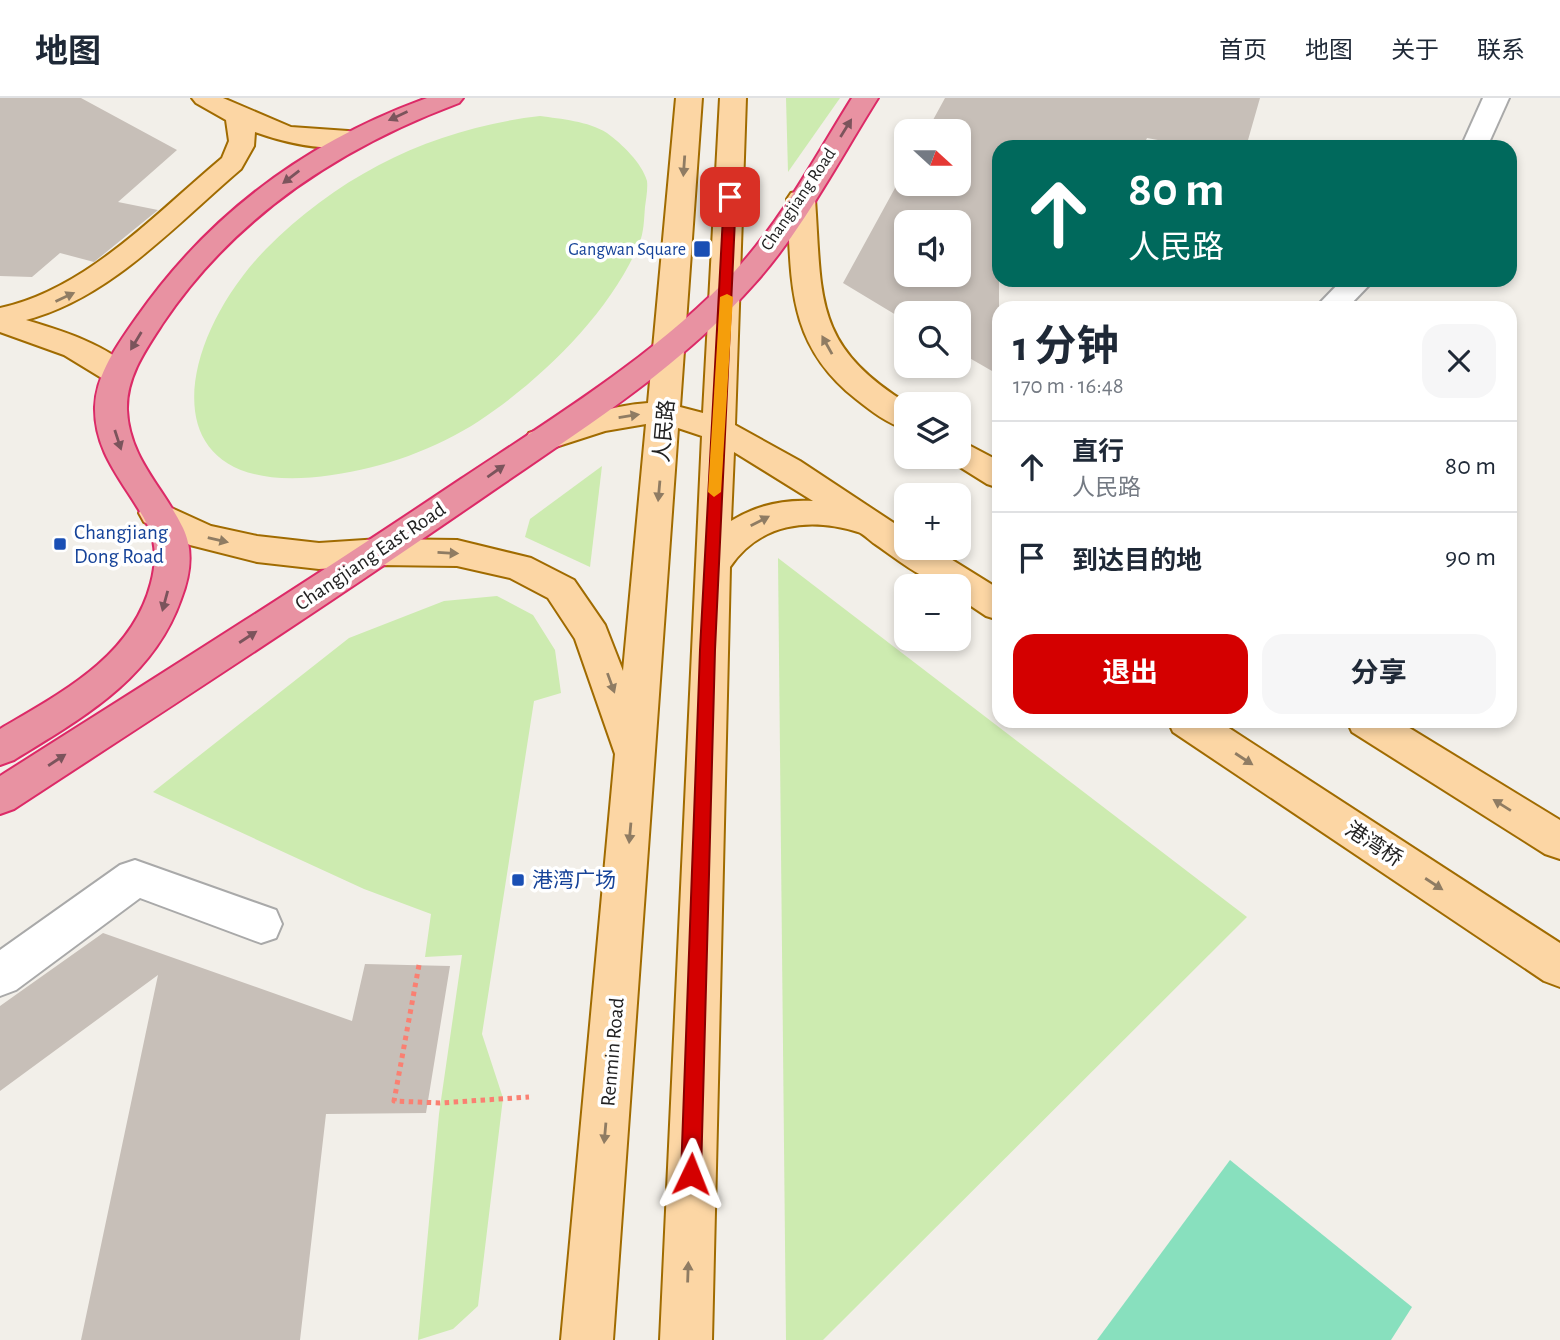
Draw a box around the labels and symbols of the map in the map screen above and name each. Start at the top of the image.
one-way arrow [388,110,408,122]
one-way arrow [839,118,852,137]
north arrow [894,119,971,196]
street label: Changjiang Road [758,145,840,254]
one-way arrow [678,155,689,177]
pin [700,167,760,227]
one-way arrow [283,169,301,184]
marker: Gangwan Square [692,239,712,259]
place label: Gangwan Square [568,241,686,259]
one-way arrow [55,292,75,303]
one-way arrow [130,331,142,350]
one-way arrow [821,335,832,355]
street label: 人民路 [650,399,678,463]
one-way arrow [618,410,640,421]
one-way arrow [113,429,124,450]
one-way arrow [487,464,505,478]
one-way arrow [653,480,664,502]
street label: Changjiang East Road [291,498,449,614]
one-way arrow [750,516,770,527]
place label: Changjiang Dong Road [74,522,169,567]
one-way arrow [207,535,229,546]
marker: Changjiang Dong Road [52,536,68,552]
one-way arrow [437,548,459,559]
one-way arrow [159,591,169,612]
one-way arrow [239,630,258,643]
one-way arrow [606,673,617,694]
one-way arrow [1234,752,1254,765]
one-way arrow [48,754,67,767]
one-way arrow [1492,799,1512,812]
street label: 港湾桥 [1342,818,1406,870]
one-way arrow [624,822,635,844]
place label: 港湾广场 [532,869,616,891]
marker: 港湾广场 [510,872,526,888]
one-way arrow [1425,877,1443,891]
street label: Renmin Road [597,997,628,1107]
one-way arrow [599,1122,610,1144]
position arrow [654,1137,728,1211]
one-way arrow [682,1261,693,1283]

